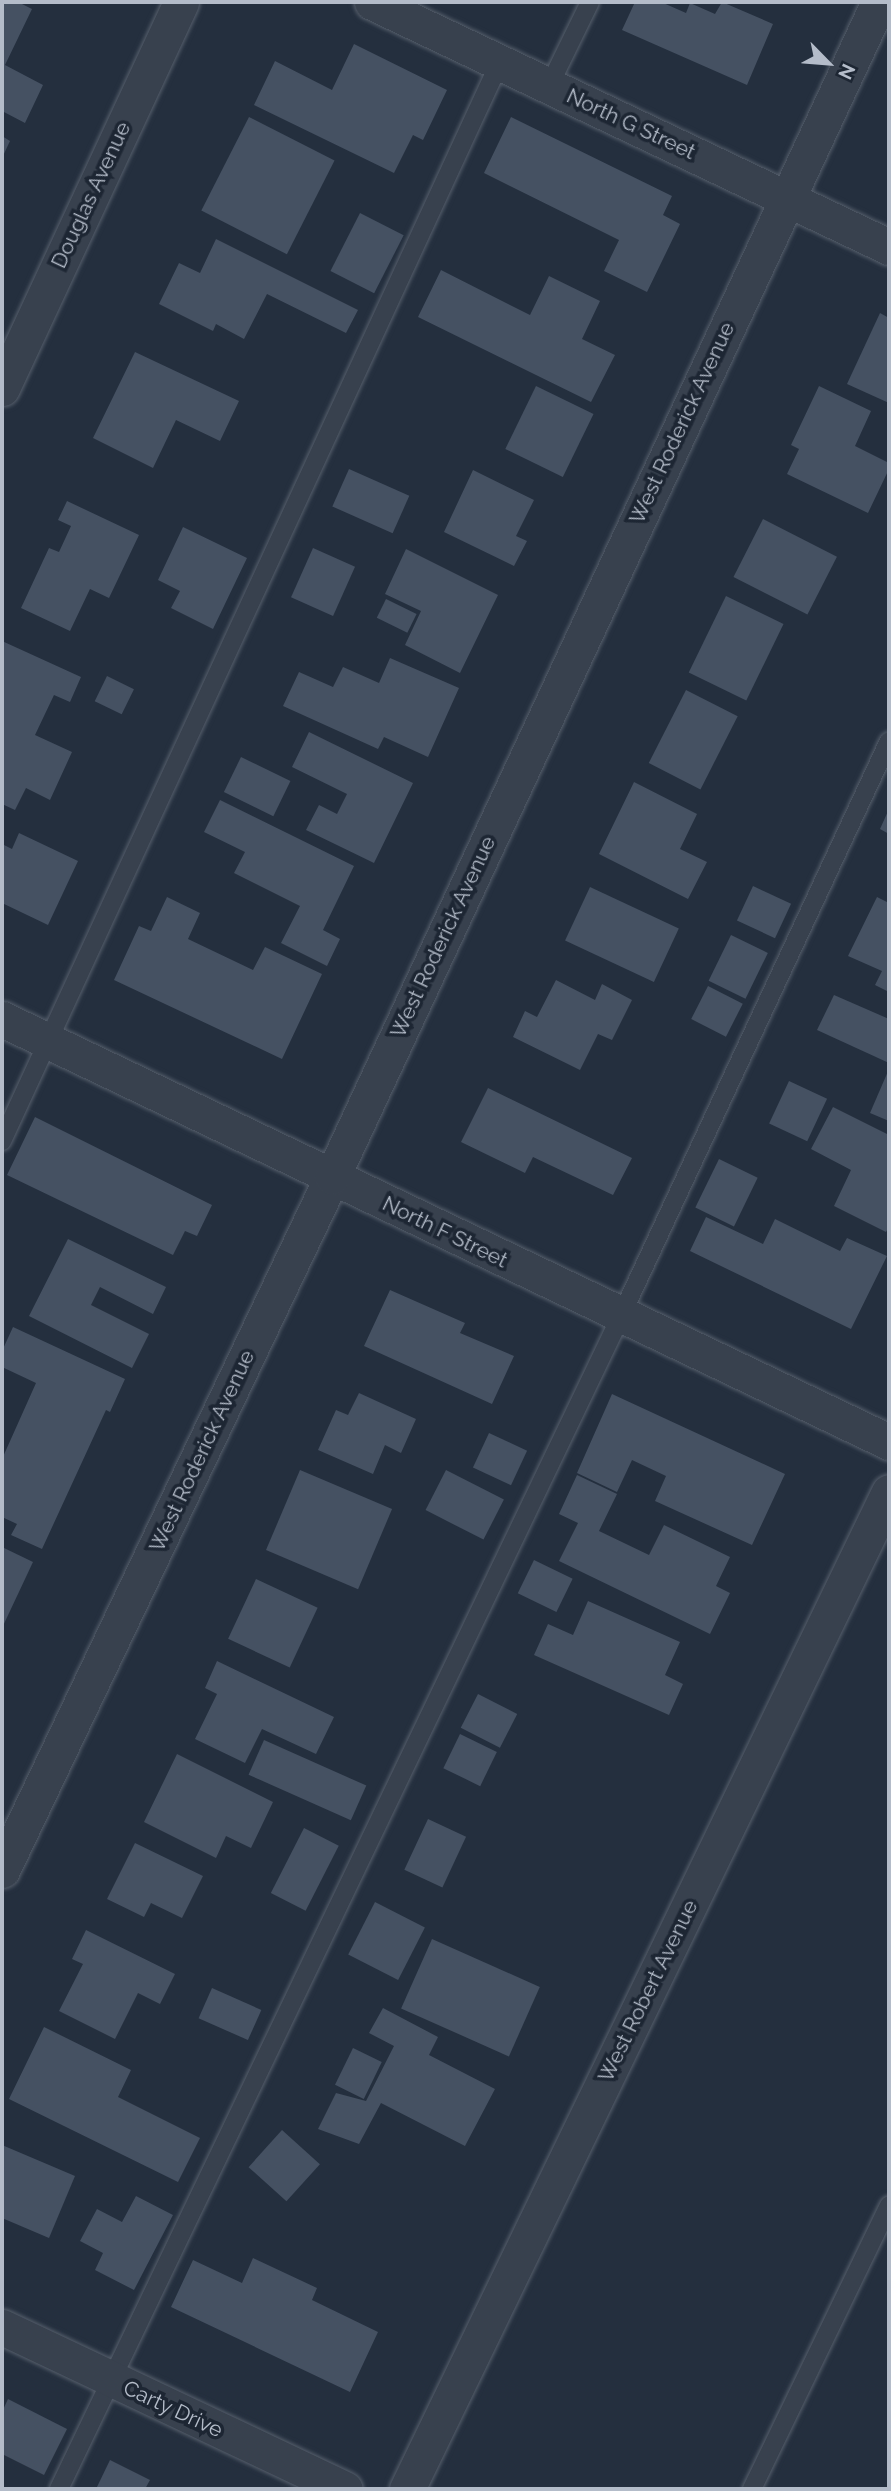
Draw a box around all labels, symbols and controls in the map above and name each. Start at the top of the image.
north arrow [793,28,863,98]
text: N [834,61,860,83]
street label: North G Street [563,83,699,165]
street label: Douglas Avenue [46,117,136,273]
street label: West Roderick Avenue [624,318,740,528]
street label: West Roderick Avenue [385,832,501,1042]
street label: North F Street [378,1191,512,1273]
street label: West Roderick Avenue [144,1346,260,1556]
street label: West Robert Avenue [593,1896,703,2086]
street label: Carty Drive [119,2375,227,2443]

